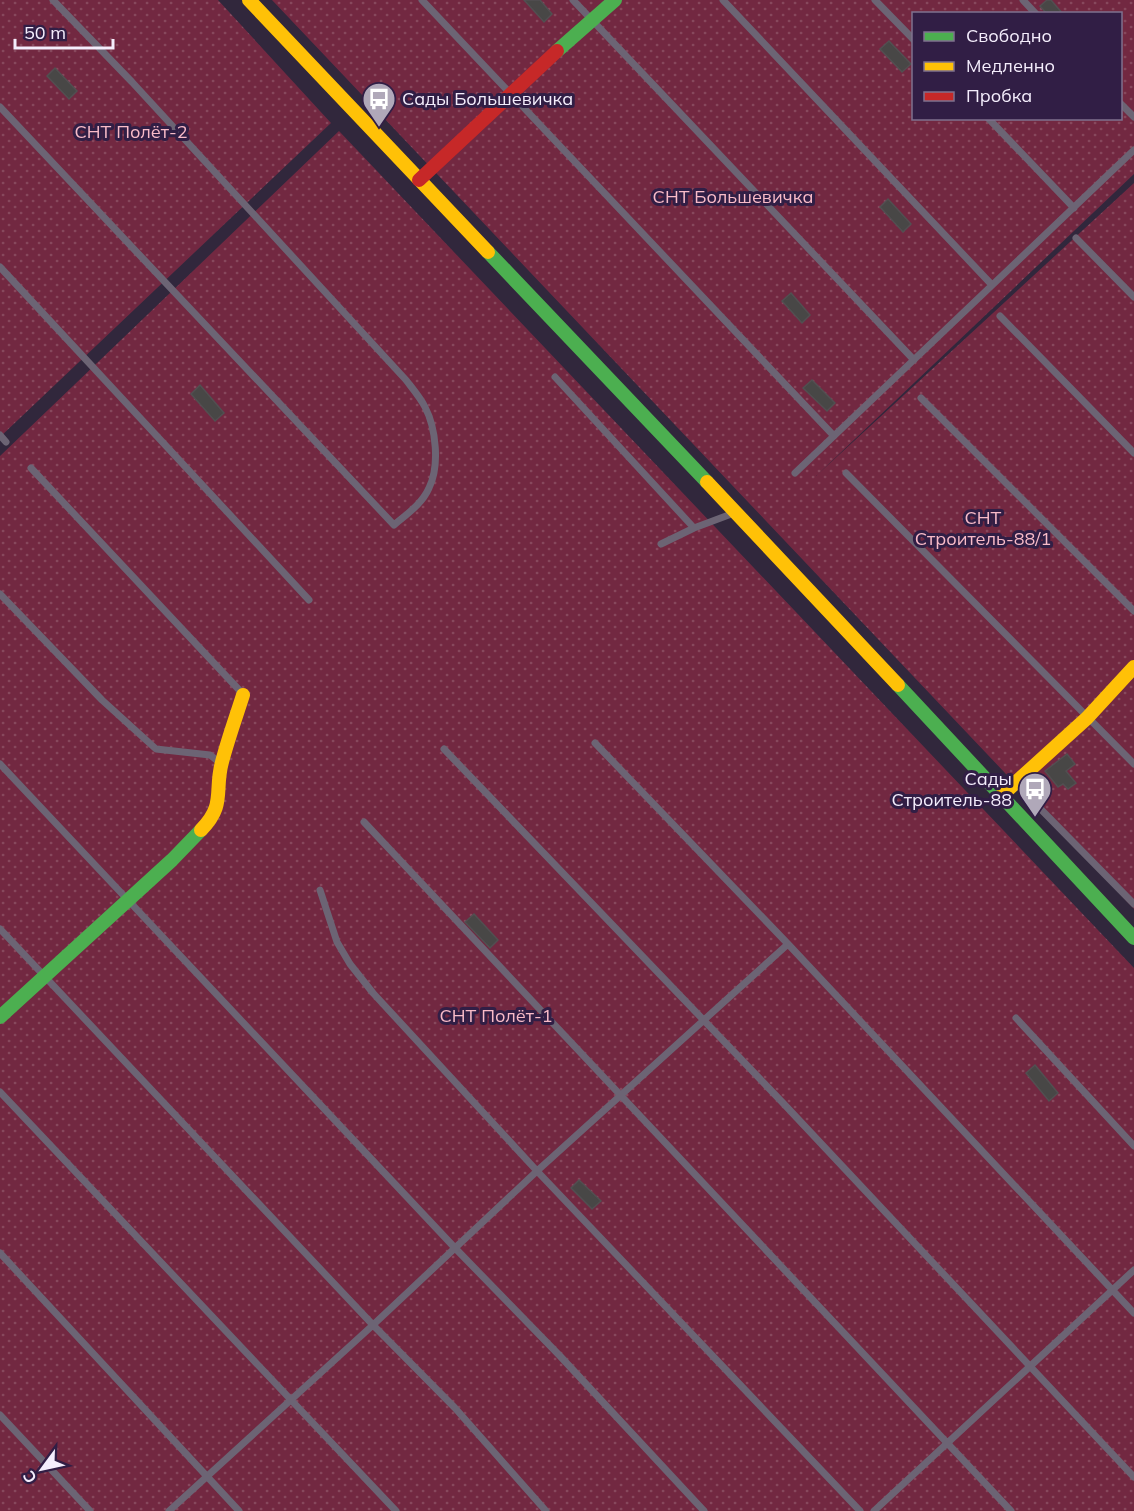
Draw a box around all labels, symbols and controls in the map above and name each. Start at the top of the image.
scale bar [15,12,112,50]
legend [912,12,1122,120]
text: 50 m [24,21,66,44]
text: Свободно [966,24,1052,47]
text: Медленно [966,54,1055,77]
bus stop icon: Сады Большевичка [361,81,397,128]
text: Пробка [966,84,1032,107]
place label: Сады Большевичка [402,87,573,110]
park label: СНТ Полёт-2 [75,120,187,143]
park label: СНТ Большевичка [653,185,813,208]
park label: СНТ Строитель-88/1 [915,506,1051,550]
place label: Сады Строитель-88 [891,767,1012,811]
bus stop icon: Сады Строитель-88 [1017,771,1053,818]
park label: СНТ Полёт-1 [440,1004,552,1027]
north arrow [12,1439,72,1499]
text: С [18,1467,41,1487]

